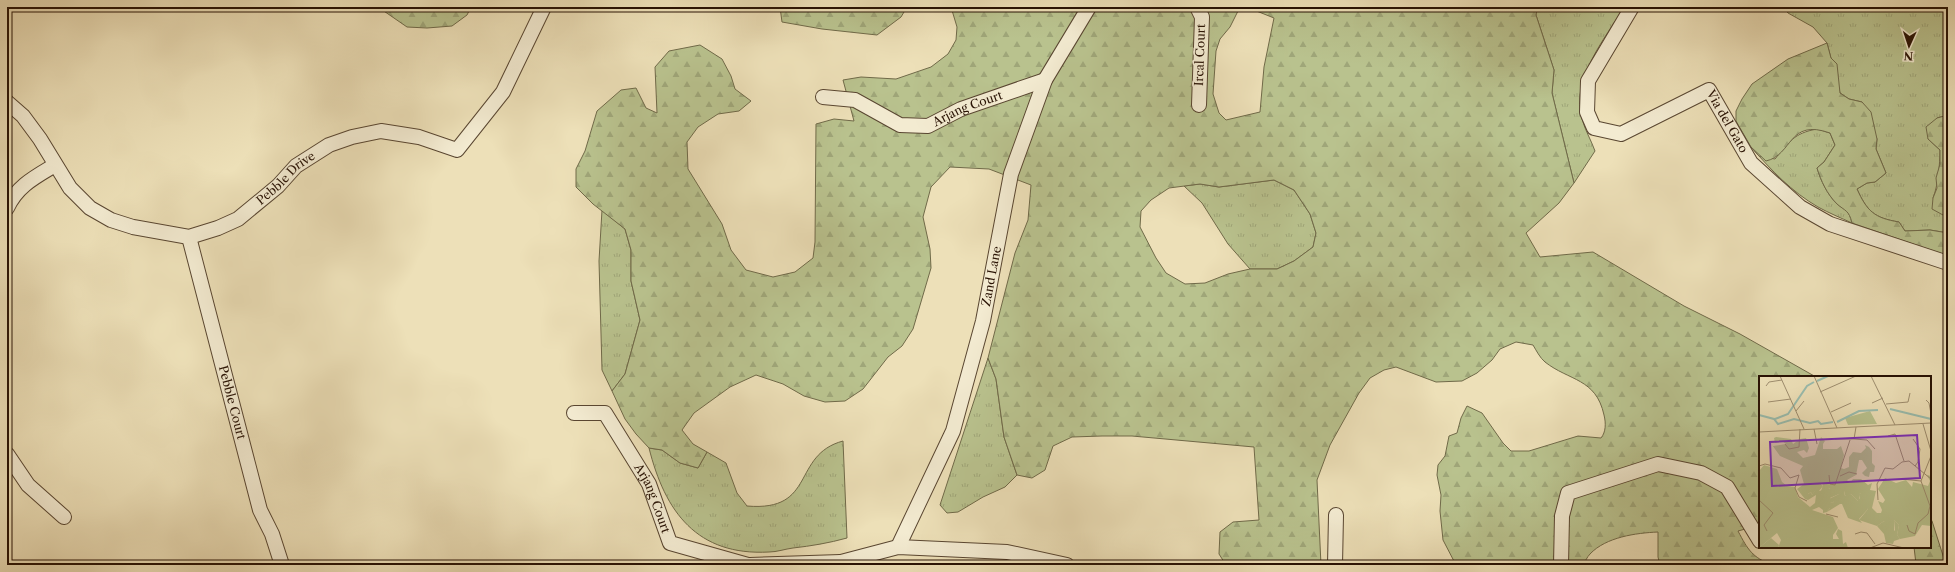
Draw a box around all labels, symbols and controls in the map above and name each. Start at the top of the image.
street label: Ircal Court [1191,23,1208,86]
north arrow [1889,26,1929,66]
text: N [1903,49,1914,63]
street label: Via del Gato [1703,86,1752,155]
street label: Arjang Court [929,87,1005,130]
street label: Pebble Drive [253,148,318,208]
street label: Zand Lane [978,244,1004,307]
street label: Pebble Court [216,364,250,442]
inset map [1759,376,1931,548]
street label: Arjang Court [631,460,674,536]

